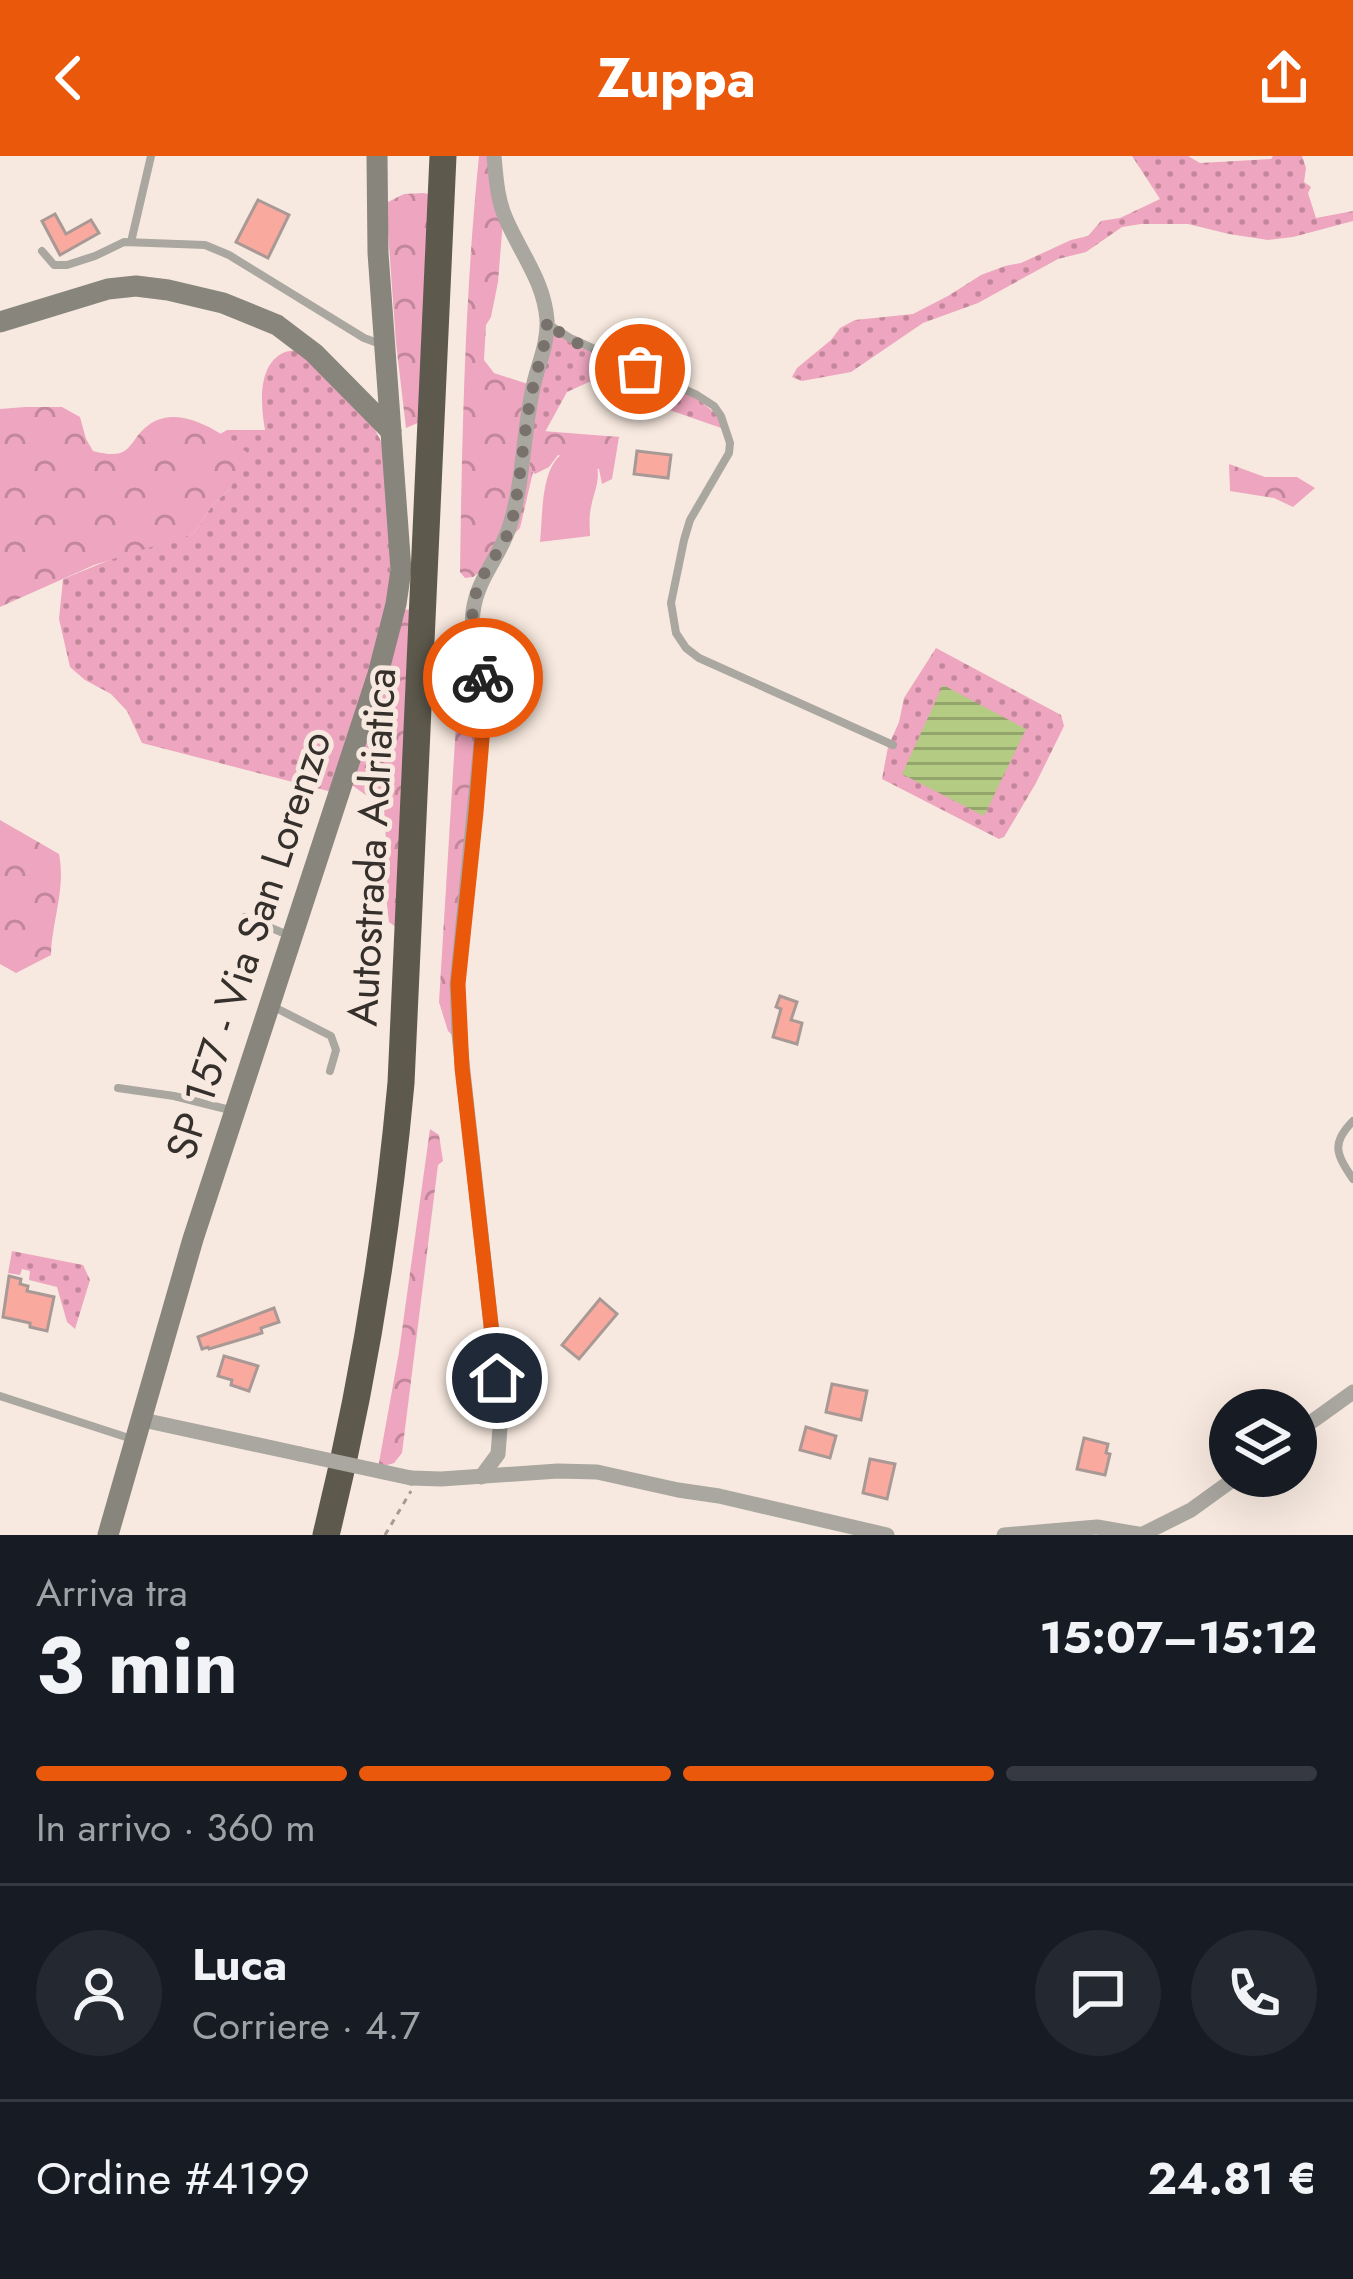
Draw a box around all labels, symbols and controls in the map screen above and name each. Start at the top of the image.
text: Zuppa [597,39,756,117]
icon: back [36,45,102,111]
icon: share [1251,45,1317,111]
pin [589,318,691,420]
icon: bag [607,336,673,402]
courier [423,618,543,738]
icon: bike [450,645,516,711]
street label: Autostrada Adriatica [332,666,411,1028]
street label: SP 157 - Via San Lorenzo [150,723,347,1167]
pin [446,1327,548,1429]
icon: home [464,1345,530,1411]
map controls [1209,1389,1317,1497]
button: layers [1209,1389,1317,1497]
text: Arriva tra [36,1564,188,1621]
text: 15:07–15:12 [1040,1605,1317,1670]
text: 3 min [36,1610,238,1722]
text: In arrivo · 360 m [36,1799,316,1856]
button: person [36,1930,162,2056]
button: chat [1035,1930,1161,2056]
button: phone [1191,1930,1317,2056]
text: Luca [192,1932,287,1997]
text: Corriere · 4.7 [192,1997,420,2054]
text: Ordine #4199 [36,2146,310,2211]
text: 24.81 € [1147,2146,1317,2211]

